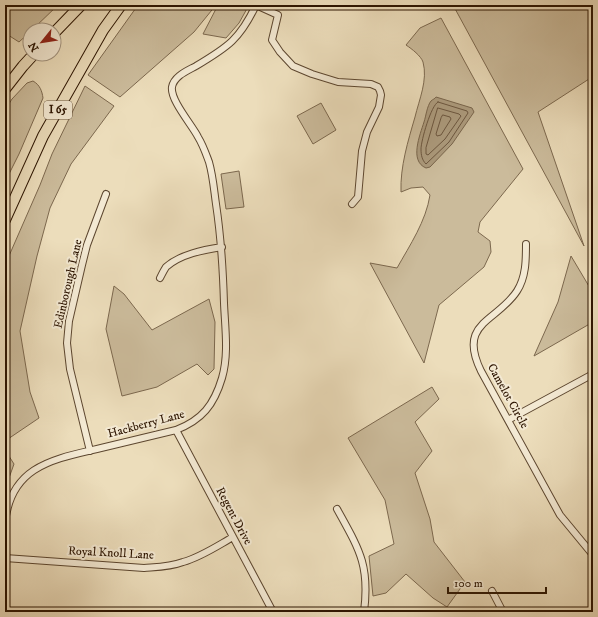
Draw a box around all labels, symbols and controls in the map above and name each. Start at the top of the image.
north arrow [22,22,62,62]
text: N [26,39,43,54]
road number: I 65 [44,101,72,119]
street label: Edinborough Lane [50,238,86,330]
street label: Camelot Circle [484,361,532,431]
street label: Hackberry Lane [106,407,186,441]
street label: Regent Drive [213,485,255,547]
street label: Royal Knoll Lane [68,543,154,563]
scale bar [448,569,546,595]
text: 100 m [454,576,483,591]

